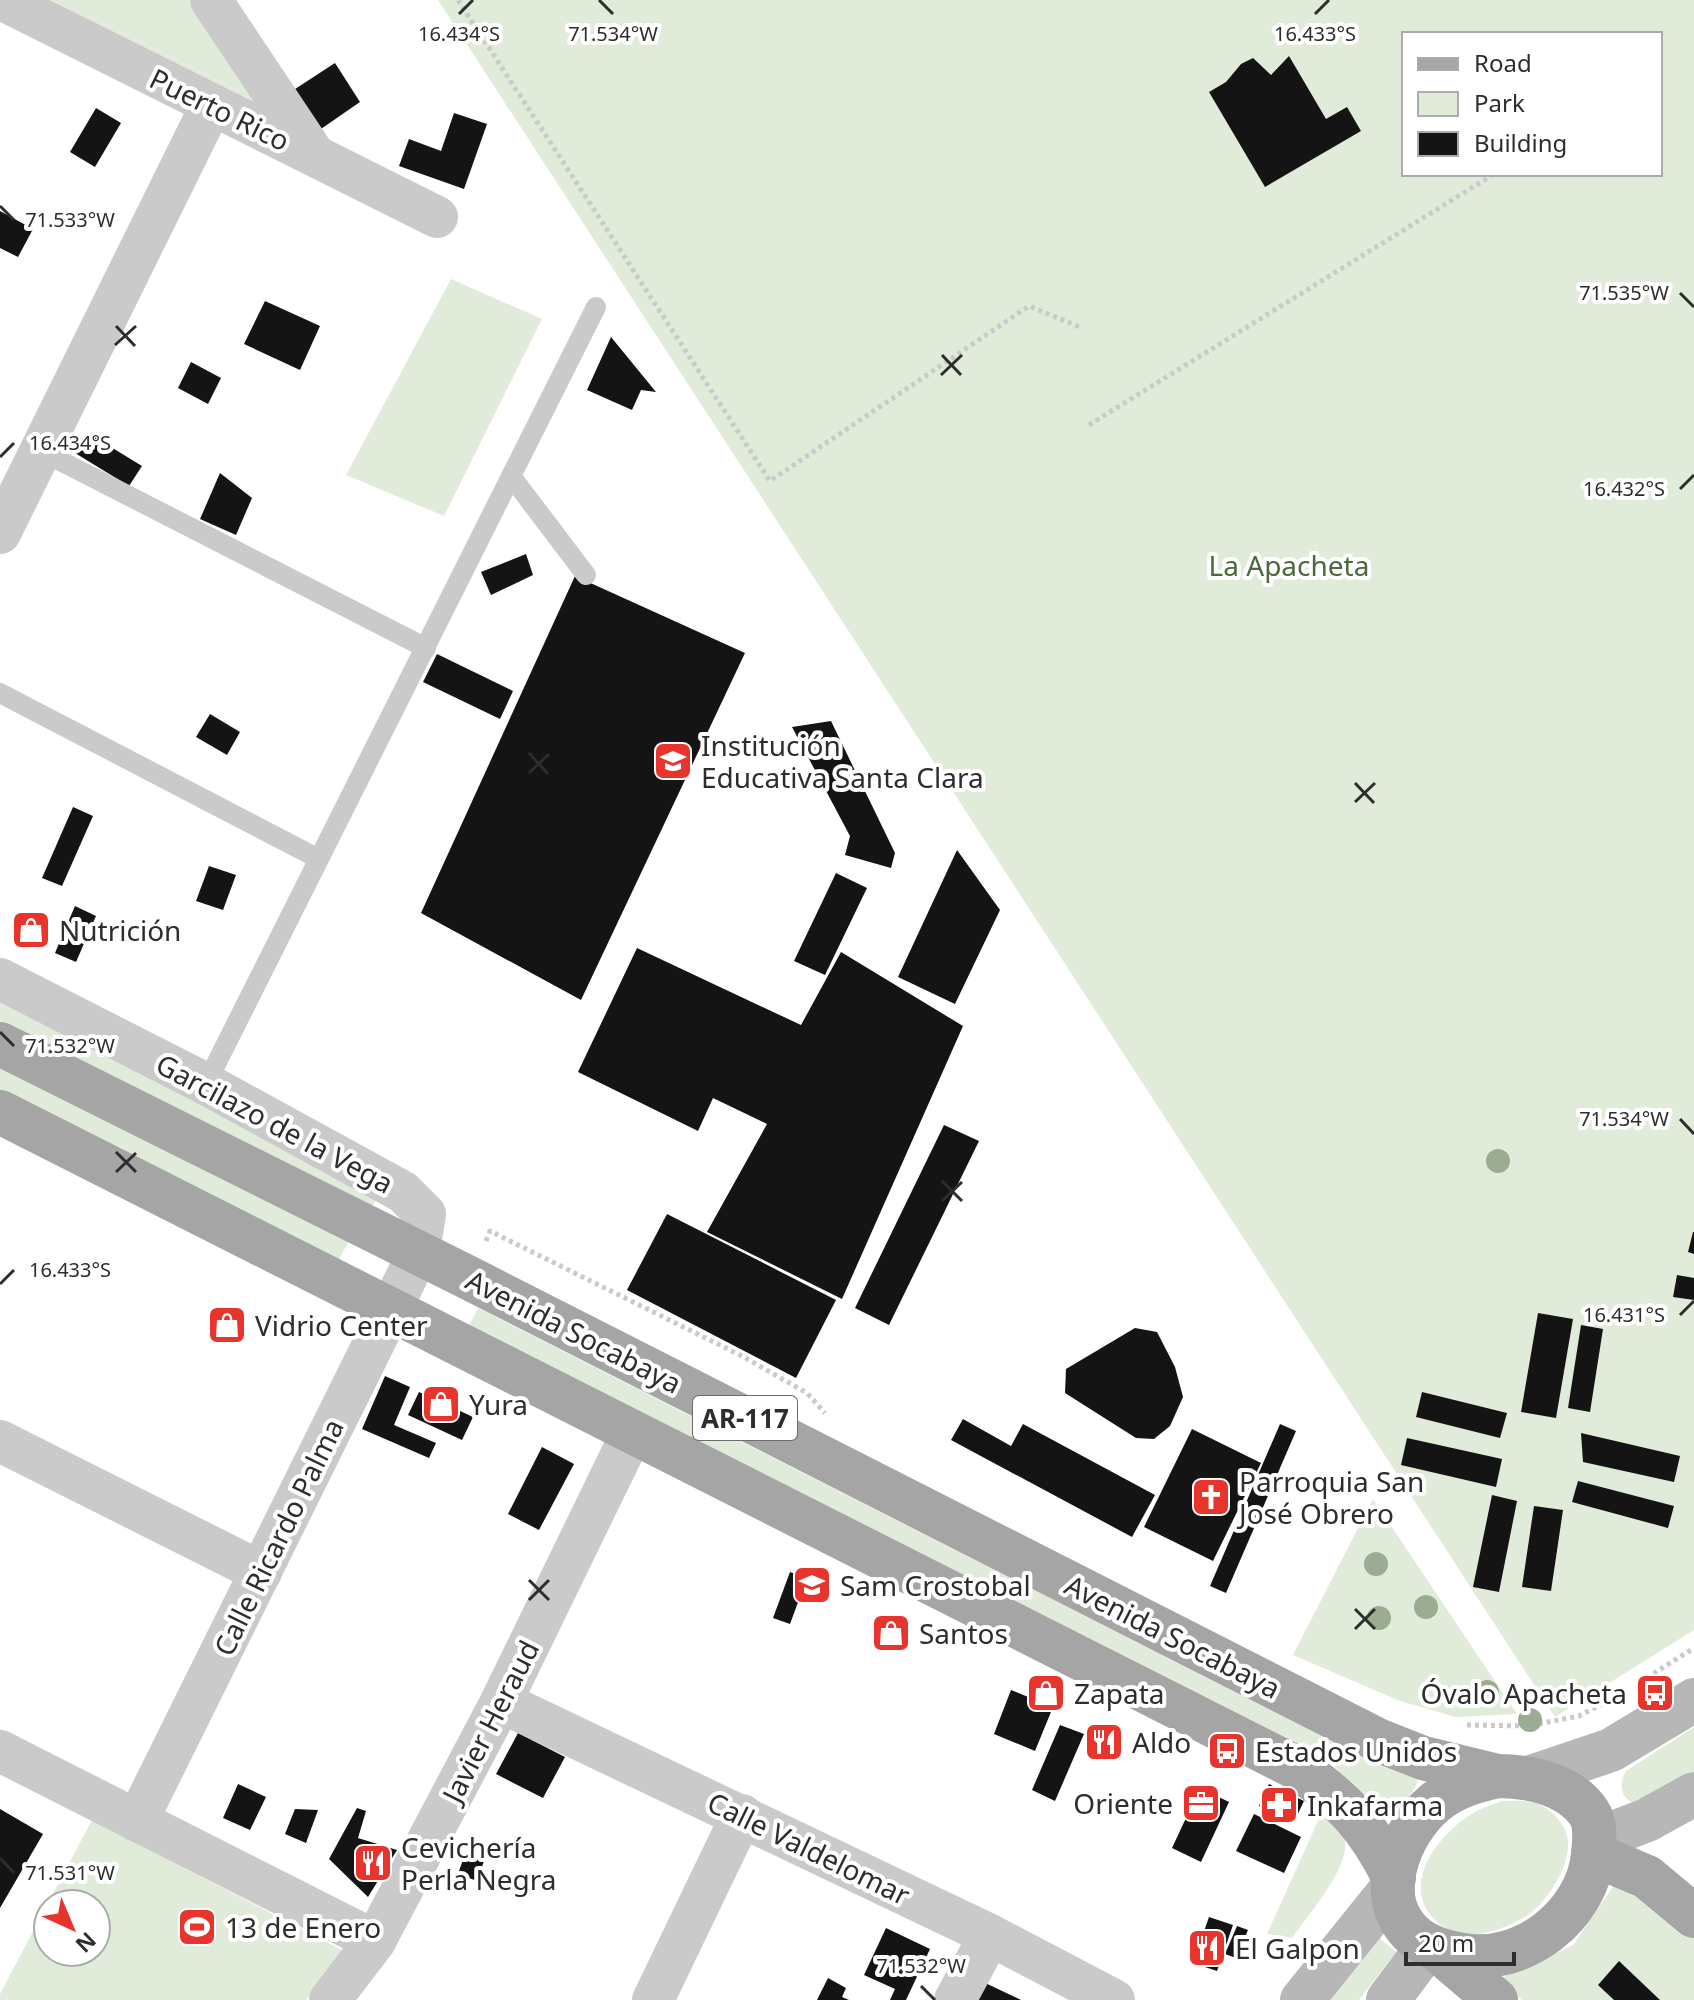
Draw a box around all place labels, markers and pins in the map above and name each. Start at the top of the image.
place label: Institución Educativa Santa Clara [701,726,984,796]
school or university icon: Institución Educativa Santa Clara [652,740,694,782]
shop icon: Nutrición [10,909,52,951]
place label: Nutrición [59,911,181,949]
shop icon: Vidrio Center [206,1304,248,1346]
place label: Vidrio Center [255,1306,428,1344]
shop icon: Yura [420,1383,462,1425]
place label: Yura [469,1385,528,1423]
place label: Parroquia San José Obrero [1236,1462,1424,1532]
church icon: Parroquia San José Obrero [1190,1476,1232,1518]
school or university icon: Sam Crostobal [791,1564,833,1606]
place label: Sam Crostobal [840,1566,1031,1604]
shop icon: Santos [870,1612,912,1654]
place label: Santos [919,1614,1008,1652]
shop icon: Zapata [1025,1672,1067,1714]
bus stop icon: Óvalo Apacheta [1634,1672,1676,1714]
place label: Zapata [1074,1674,1164,1712]
place label: Óvalo Apacheta [1421,1674,1627,1712]
restaurant icon: Aldo [1083,1721,1125,1763]
place label: Aldo [1132,1723,1191,1761]
bus stop icon: Estados Unidos [1206,1730,1248,1772]
place label: Estados Unidos [1255,1732,1457,1770]
office icon: Oriente [1180,1782,1222,1824]
place label: Oriente [1073,1784,1173,1822]
pharmacy icon: Inkafarma [1258,1784,1300,1826]
place label: Inkafarma [1307,1786,1443,1824]
place label: Cevichería Perla Negra [401,1828,557,1898]
restaurant icon: Cevichería Perla Negra [352,1842,394,1884]
sports icon: 13 de Enero [176,1906,218,1948]
place label: 13 de Enero [225,1908,381,1946]
restaurant icon: El Galpon [1186,1927,1228,1969]
place label: El Galpon [1235,1929,1360,1967]

